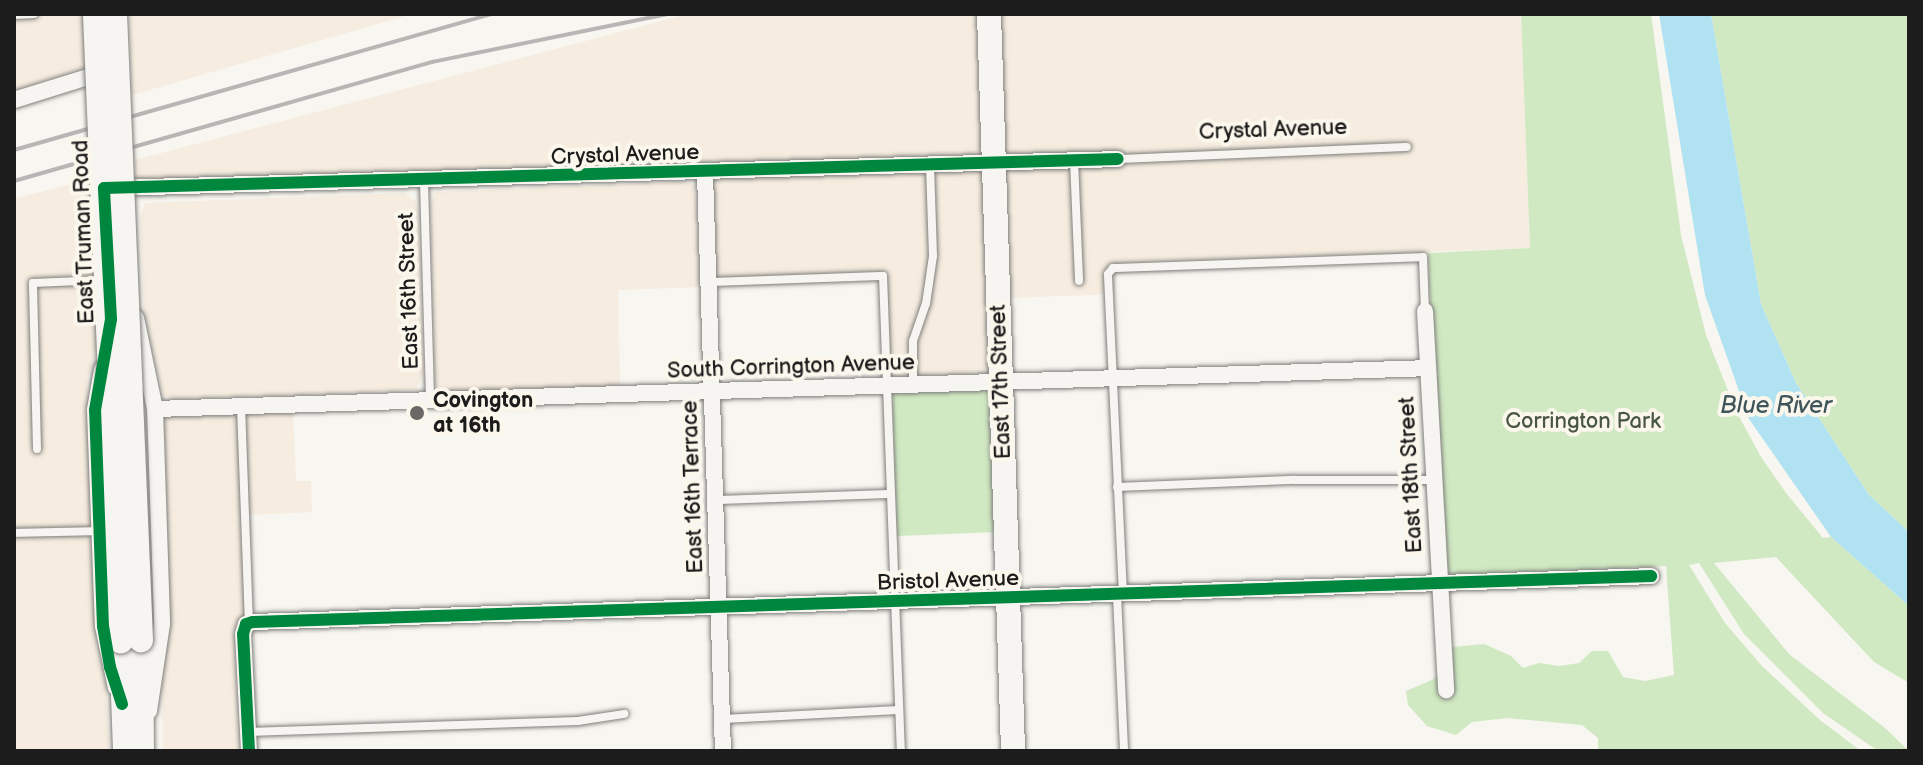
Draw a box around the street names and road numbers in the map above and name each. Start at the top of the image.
street label: Crystal Avenue [1198,114,1348,146]
street label: East Truman Road [68,139,100,325]
street label: Crystal Avenue [550,139,700,171]
street label: East 16th Street [393,212,425,370]
street label: East 17th Street [985,304,1017,460]
street label: South Corrington Avenue [667,349,915,385]
street label: East 18th Street [1394,396,1428,554]
street label: East 16th Terrace [677,400,709,574]
street label: Bristol Avenue [876,565,1020,597]

